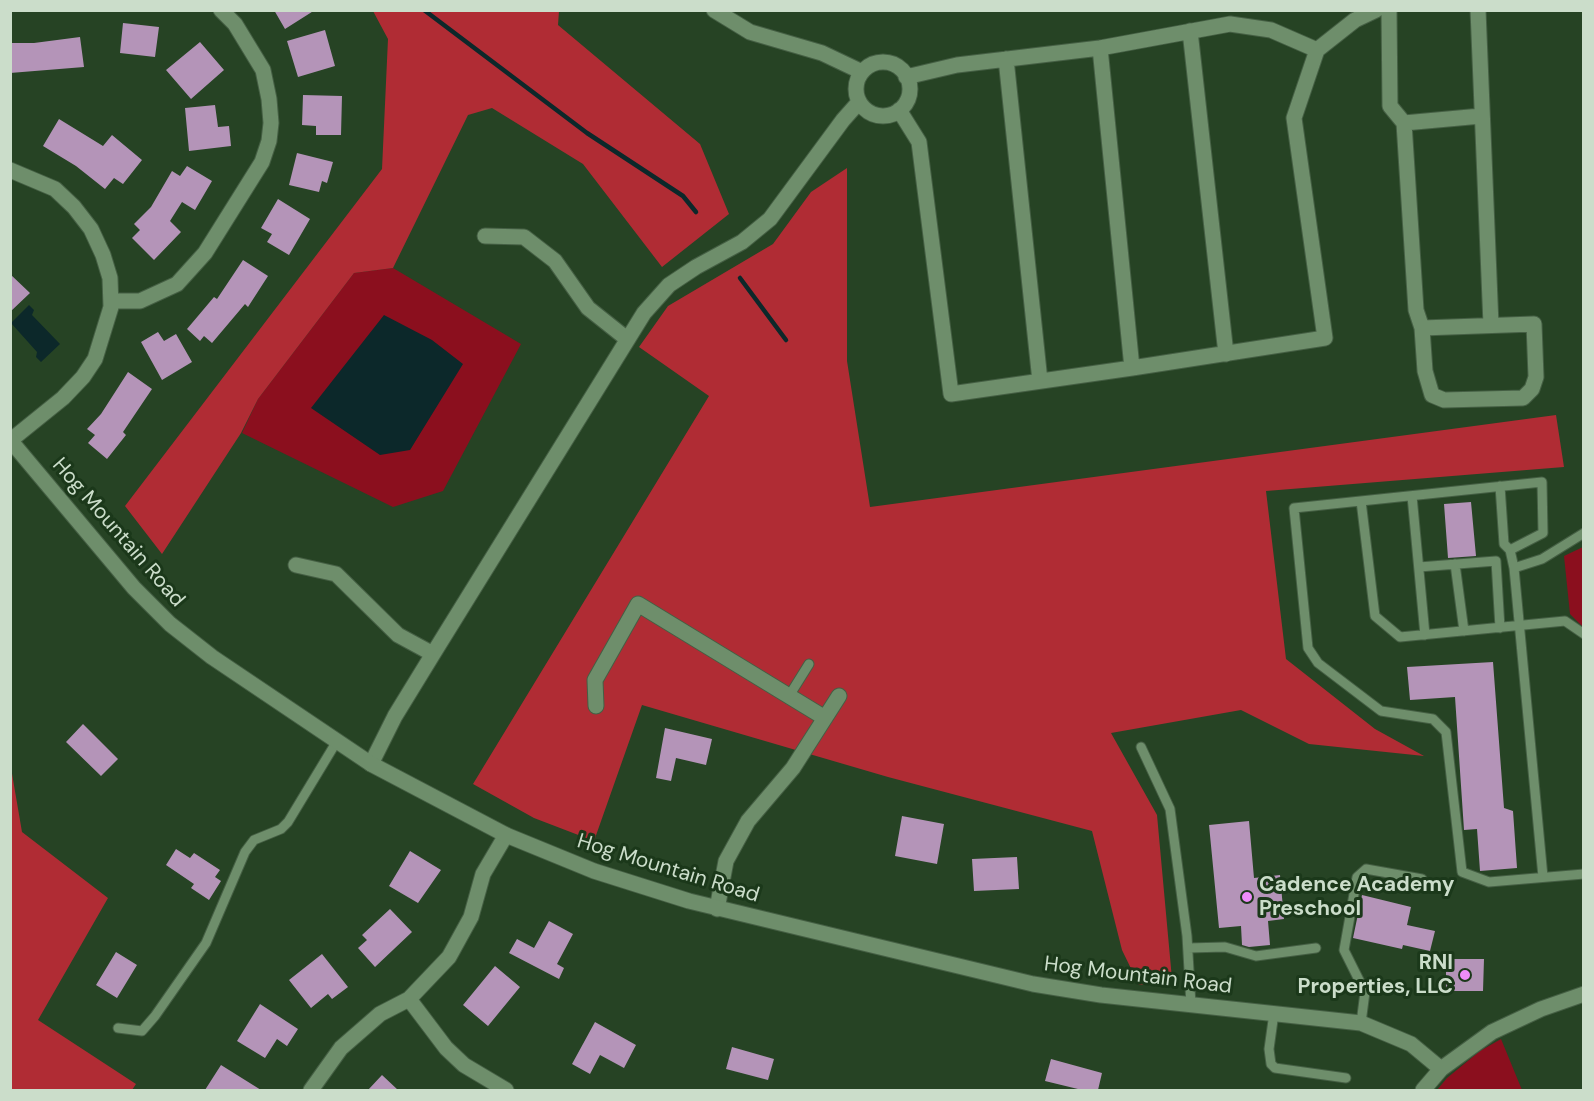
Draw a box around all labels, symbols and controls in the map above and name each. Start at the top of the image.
street label: Hog Mountain Road [46,453,190,613]
street label: Hog Mountain Road [574,829,762,909]
place label: Cadence Academy Preschool [1259,872,1454,922]
marker: Cadence Academy Preschool [1240,890,1254,904]
place label: RNI Properties, LLC [1297,950,1453,1000]
street label: Hog Mountain Road [1043,952,1233,1000]
marker: RNI Properties, LLC [1458,968,1472,982]

